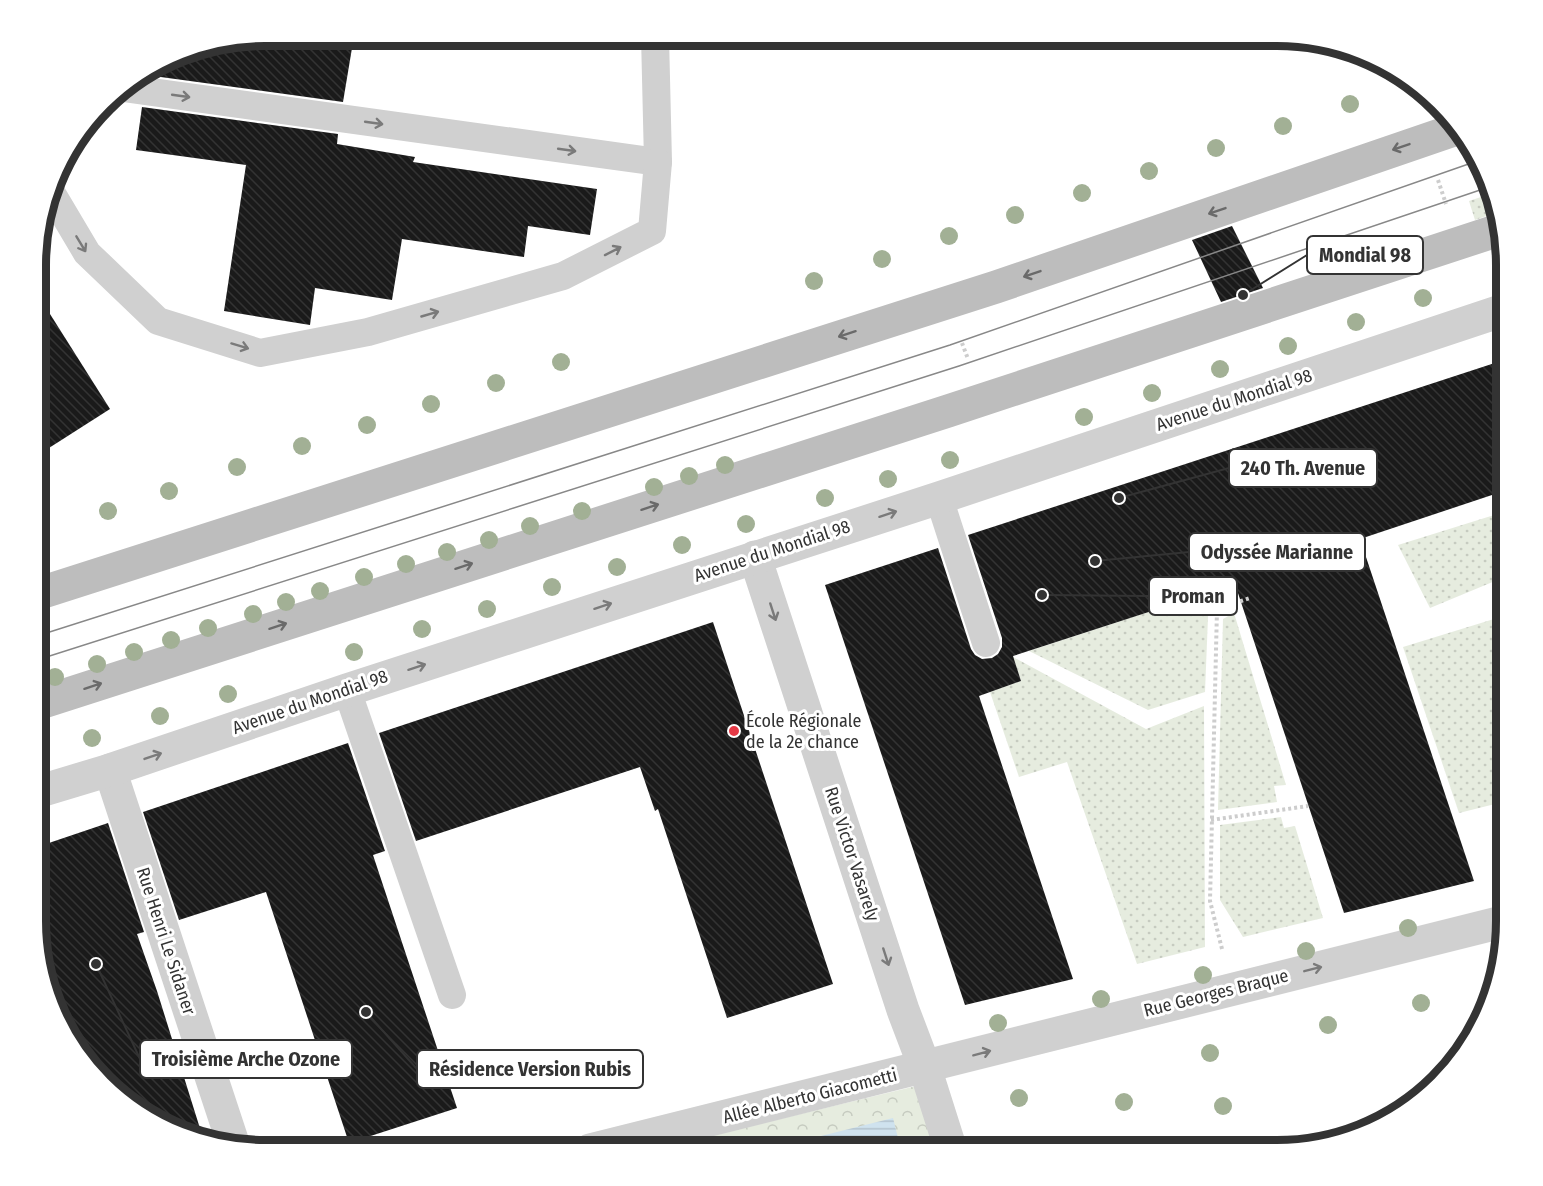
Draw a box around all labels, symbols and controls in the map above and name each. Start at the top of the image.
one-way arrow [171,90,190,101]
one-way arrow [364,118,383,129]
one-way arrow [1392,142,1411,153]
one-way arrow [557,145,577,156]
one-way arrow [1208,206,1226,217]
one-way arrow [76,235,88,252]
callout: Mondial 98 [1307,236,1423,274]
text: Mondial 98 [1319,243,1411,267]
one-way arrow [604,244,622,256]
one-way arrow [1023,270,1042,281]
one-way arrow [420,308,439,319]
one-way arrow [838,330,857,341]
one-way arrow [230,342,249,353]
street label: Avenue du Mondial 98 [1153,364,1315,436]
callout: 240 Th. Avenue [1229,449,1377,487]
text: 240 Th. Avenue [1240,456,1365,480]
one-way arrow [640,501,659,512]
one-way arrow [878,508,897,519]
street label: Avenue du Mondial 98 [691,515,853,587]
callout: Odyssée Marianne [1189,533,1365,571]
text: Odyssée Marianne [1201,540,1353,564]
one-way arrow [454,560,473,571]
callout: Proman [1149,577,1237,615]
text: Proman [1161,584,1225,608]
one-way arrow [593,600,612,611]
one-way arrow [769,602,780,621]
one-way arrow [268,620,287,631]
one-way arrow [407,660,426,671]
street label: Avenue du Mondial 98 [229,665,391,739]
one-way arrow [83,679,102,690]
place label: École Régionale de la 2e chance [746,709,861,753]
marker: École Régionale de la 2e chance [727,724,741,738]
one-way arrow [143,749,162,760]
street label: Rue Victor Vasarely [820,784,884,924]
street label: Rue Henri Le Sidaner [132,864,200,1018]
one-way arrow [881,947,892,966]
one-way arrow [1304,962,1323,974]
street label: Rue Georges Braque [1141,964,1291,1022]
callout: Troisième Arche Ozone [140,1040,352,1078]
text: Troisième Arche Ozone [152,1047,340,1071]
one-way arrow [972,1047,991,1058]
callout: Résidence Version Rubis [417,1050,643,1088]
text: Résidence Version Rubis [429,1057,631,1081]
street label: Allée Alberto Giacometti [721,1064,899,1128]

